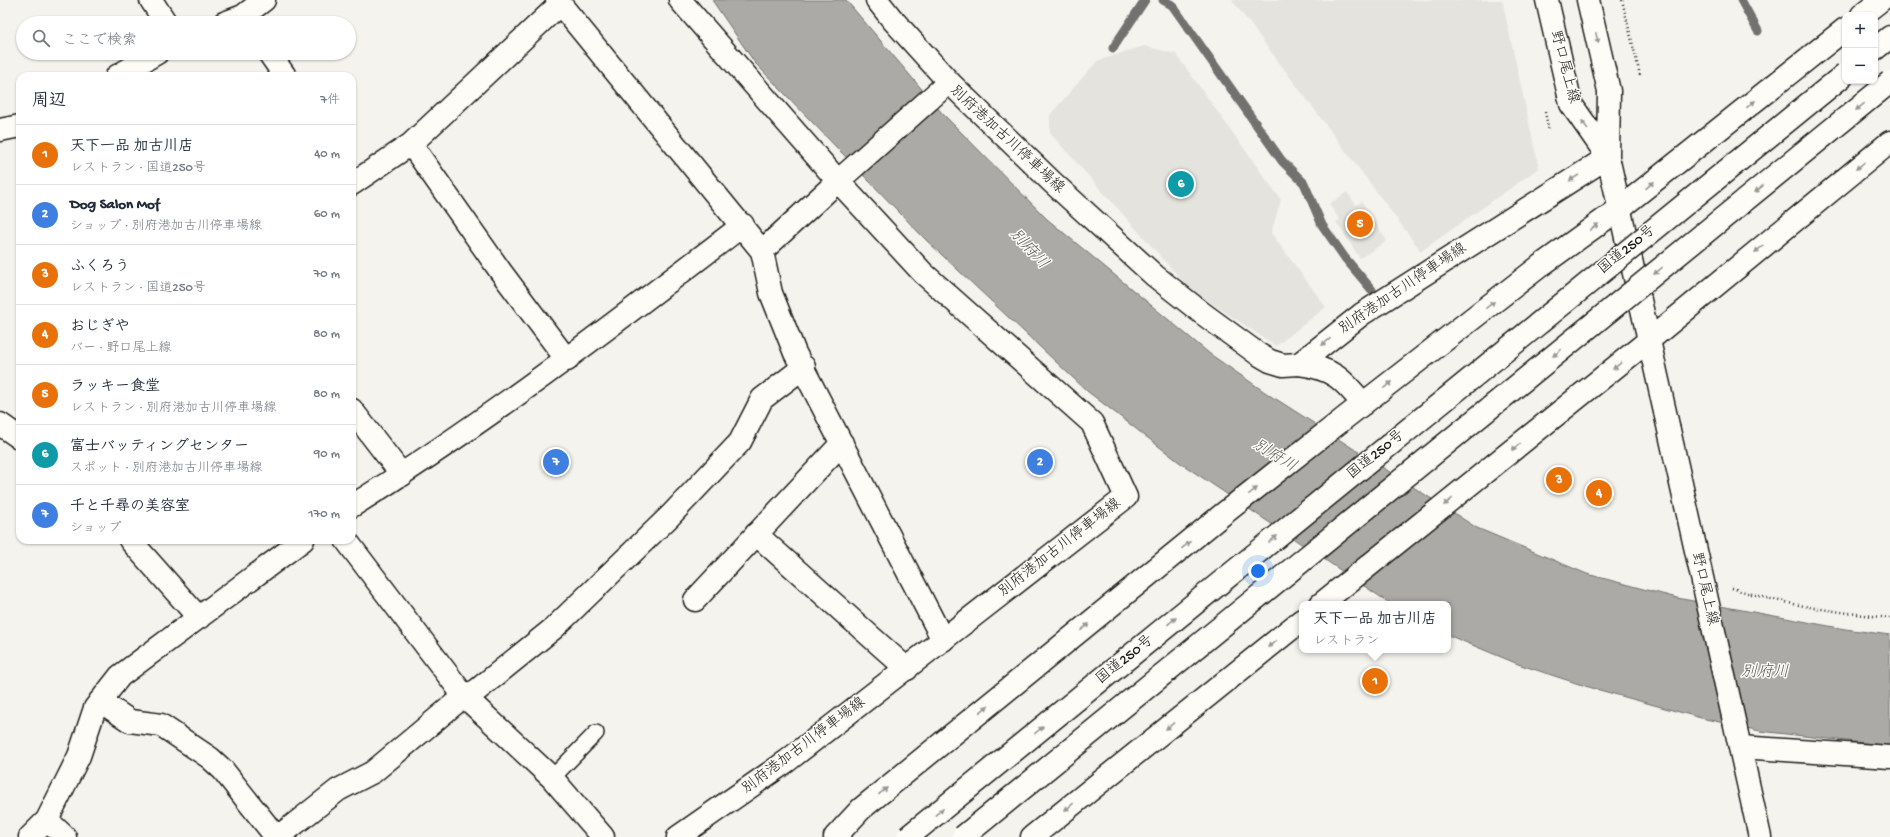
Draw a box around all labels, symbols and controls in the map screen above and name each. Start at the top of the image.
map controls [1842,12,1878,84]
button: + [1842,12,1878,48]
search box [16,16,356,60]
icon: search [30,27,52,49]
street label: 野口尾上線 [1546,28,1583,106]
text: ここで検索 [62,32,137,50]
one-way arrow [1594,32,1600,44]
button: − [1842,48,1878,84]
street label: 別府港加古川停車場線 [946,82,1069,198]
text: 周辺 [32,92,66,112]
text: 7件 [320,93,340,108]
one-way arrow [1746,99,1757,108]
one-way arrow [1854,102,1865,111]
one-way arrow [1581,120,1589,130]
text: 天下一品 加古川店 [70,138,194,156]
text: 1 [42,147,48,162]
text: 40 m [314,147,340,162]
text: レストラン · 国道250号 [70,161,206,176]
one-way arrow [1854,162,1865,171]
pin: 6 [1168,169,1194,199]
one-way arrow [1569,174,1580,181]
one-way arrow [1644,181,1655,189]
one-way arrow [1753,185,1764,193]
text: Dog Salon Mof [70,196,160,214]
text: 2 [42,207,48,222]
text: 60 m [314,207,340,222]
pin: 5 [1347,209,1373,239]
text: ショップ · 別府港加古川停車場線 [70,219,262,234]
street label: 国道250号 [1595,221,1659,279]
one-way arrow [1589,223,1600,231]
water label: 別府川 [1005,225,1052,274]
street label: 別府港加古川停車場線 [1335,239,1470,338]
one-way arrow [1754,245,1765,253]
text: ふくろう [70,258,130,276]
text: 3 [42,267,48,282]
text: 70 m [314,267,340,282]
one-way arrow [1653,267,1664,275]
text: レストラン · 国道250号 [70,281,206,296]
one-way arrow [1485,301,1496,309]
text: おじぎや [70,318,130,336]
text: 4 [42,327,48,342]
text: 80 m [313,327,340,342]
one-way arrow [1321,338,1332,347]
text: バー · 野口尾上線 [70,341,171,356]
one-way arrow [1552,349,1563,357]
one-way arrow [1612,361,1623,370]
text: ラッキー食堂 [70,378,160,396]
one-way arrow [1382,380,1393,389]
text: 5 [42,387,48,402]
text: 80 m [313,387,340,402]
text: レストラン · 別府港加古川停車場線 [70,401,276,416]
street label: 国道250号 [1344,426,1408,484]
water label: 別府川 [1249,436,1300,478]
text: 富士バッティングセンター [70,438,249,456]
one-way arrow [1511,443,1522,452]
text: 6 [42,447,48,462]
text: 90 m [314,447,340,462]
pin: 7 [543,447,569,477]
pin: 2 [1027,447,1053,477]
text: スポット · 別府港加古川停車場線 [70,461,262,476]
pin: 3 [1546,465,1572,495]
pin: 4 [1586,478,1612,508]
one-way arrow [1247,486,1258,495]
street label: 別府港加古川停車場線 [995,494,1125,601]
one-way arrow [1443,497,1454,506]
text: 千と千尋の美容室 [70,498,190,516]
text: 7 [42,507,48,522]
text: 170 m [308,507,340,522]
text: ショップ [70,521,121,536]
one-way arrow [1268,535,1278,543]
one-way arrow [1180,540,1191,549]
street label: 野口尾上線 [1687,550,1722,628]
your location [1248,561,1268,581]
popup [1299,601,1451,653]
text: 天下一品 加古川店 [1313,611,1437,629]
one-way arrow [1167,617,1178,626]
one-way arrow [1079,622,1090,631]
street label: 国道250号 [1093,631,1157,689]
text: レストラン [1313,634,1379,649]
one-way arrow [1266,640,1277,648]
water label: 別府川 [1741,663,1789,683]
pin: 1 [1362,666,1388,696]
street label: 別府港加古川停車場線 [738,693,869,798]
one-way arrow [979,704,989,713]
one-way arrow [1165,721,1176,730]
one-way arrow [1034,726,1045,734]
one-way arrow [878,786,889,795]
one-way arrow [1064,803,1074,811]
one-way arrow [933,808,944,817]

